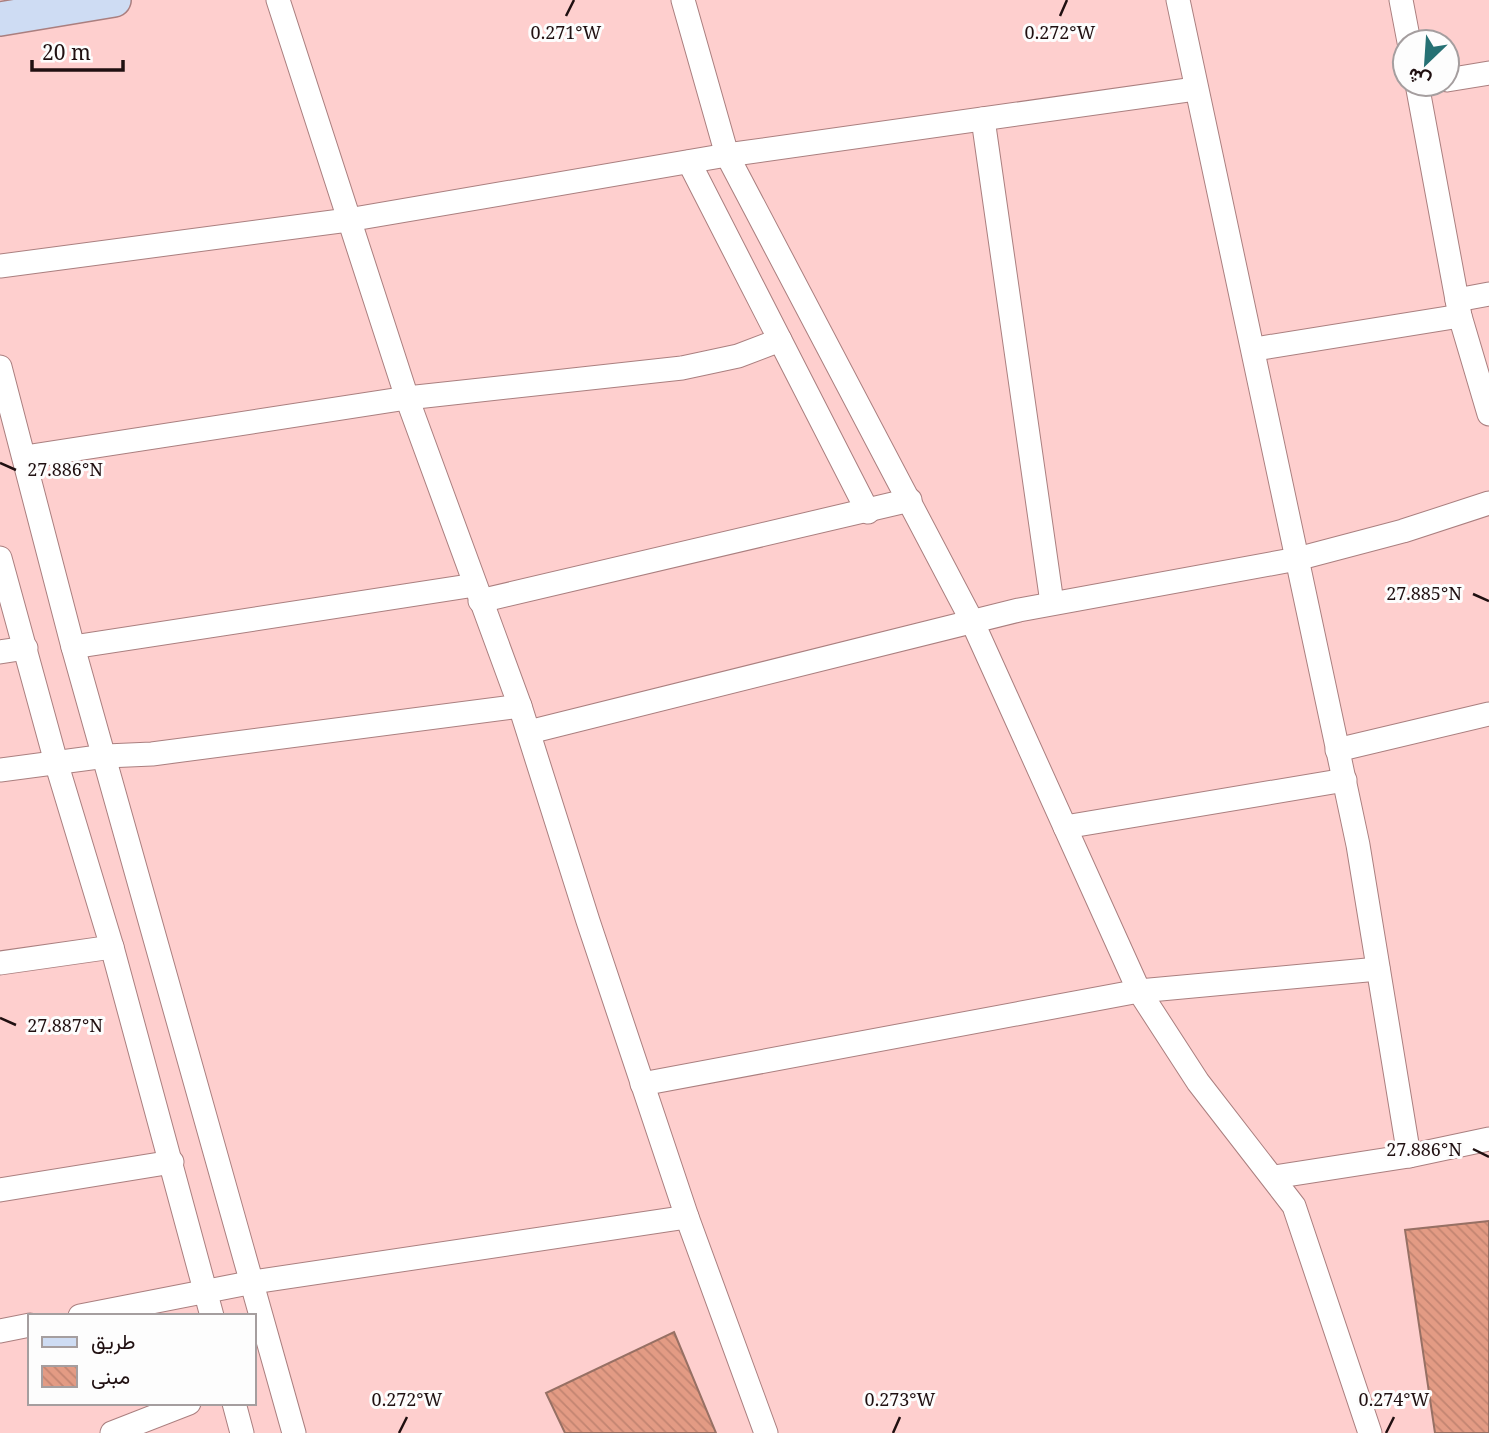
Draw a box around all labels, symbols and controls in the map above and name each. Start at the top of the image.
text: 0.271°W [531,20,602,44]
text: 0.272°W [1025,20,1096,44]
scale bar [32,28,122,72]
north arrow [1391,28,1461,98]
text: 20 m [42,38,91,66]
text: ش [1403,62,1435,95]
text: 27.886°N [27,457,103,481]
text: 27.885°N [1386,581,1462,605]
text: 27.887°N [27,1013,103,1037]
text: 27.886°N [1386,1137,1462,1161]
legend [28,1314,256,1405]
text: طريق [91,1327,136,1355]
text: مبنى [91,1362,130,1390]
text: 0.272°W [372,1387,443,1411]
text: 0.273°W [865,1387,936,1411]
text: 0.274°W [1359,1387,1430,1411]

